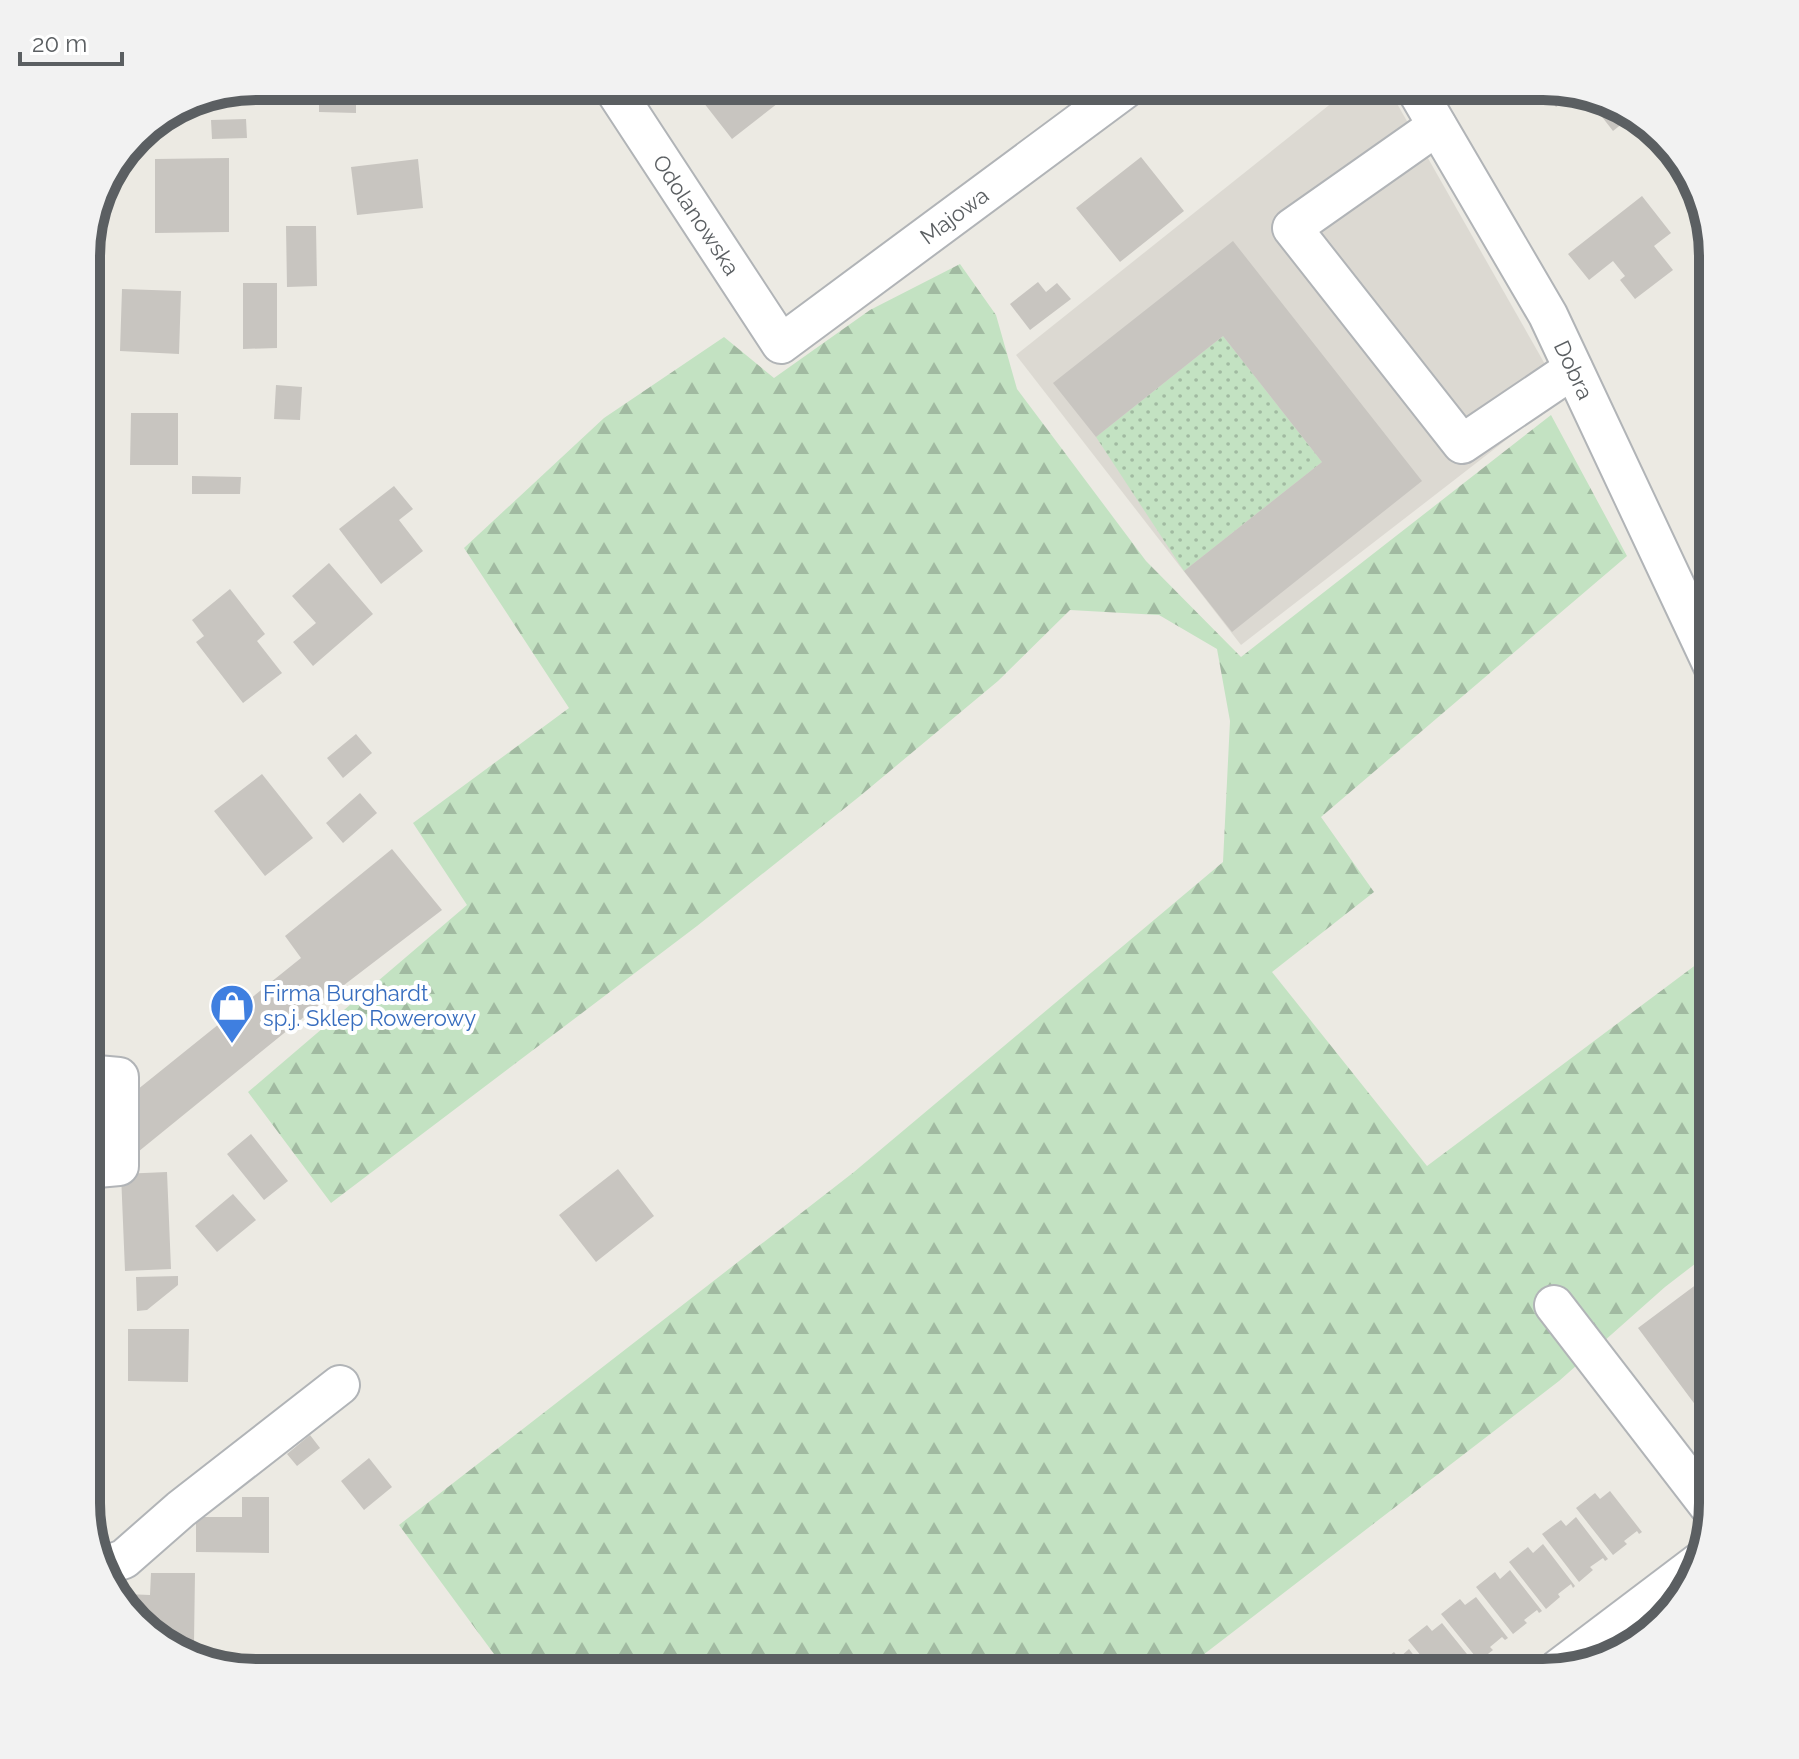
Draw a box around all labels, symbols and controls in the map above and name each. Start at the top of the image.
scale bar [20,16,122,66]
text: 20 m [32,29,87,58]
street label: Odolanowska [648,150,745,280]
street label: Majowa [915,182,993,249]
street label: Dobra [1549,336,1599,404]
place label: Firma Burghardt sp.j. Sklep Rowerowy [263,980,476,1031]
shop icon: Firma Burghardt sp.j. Sklep Rowerowy [208,982,256,1045]

